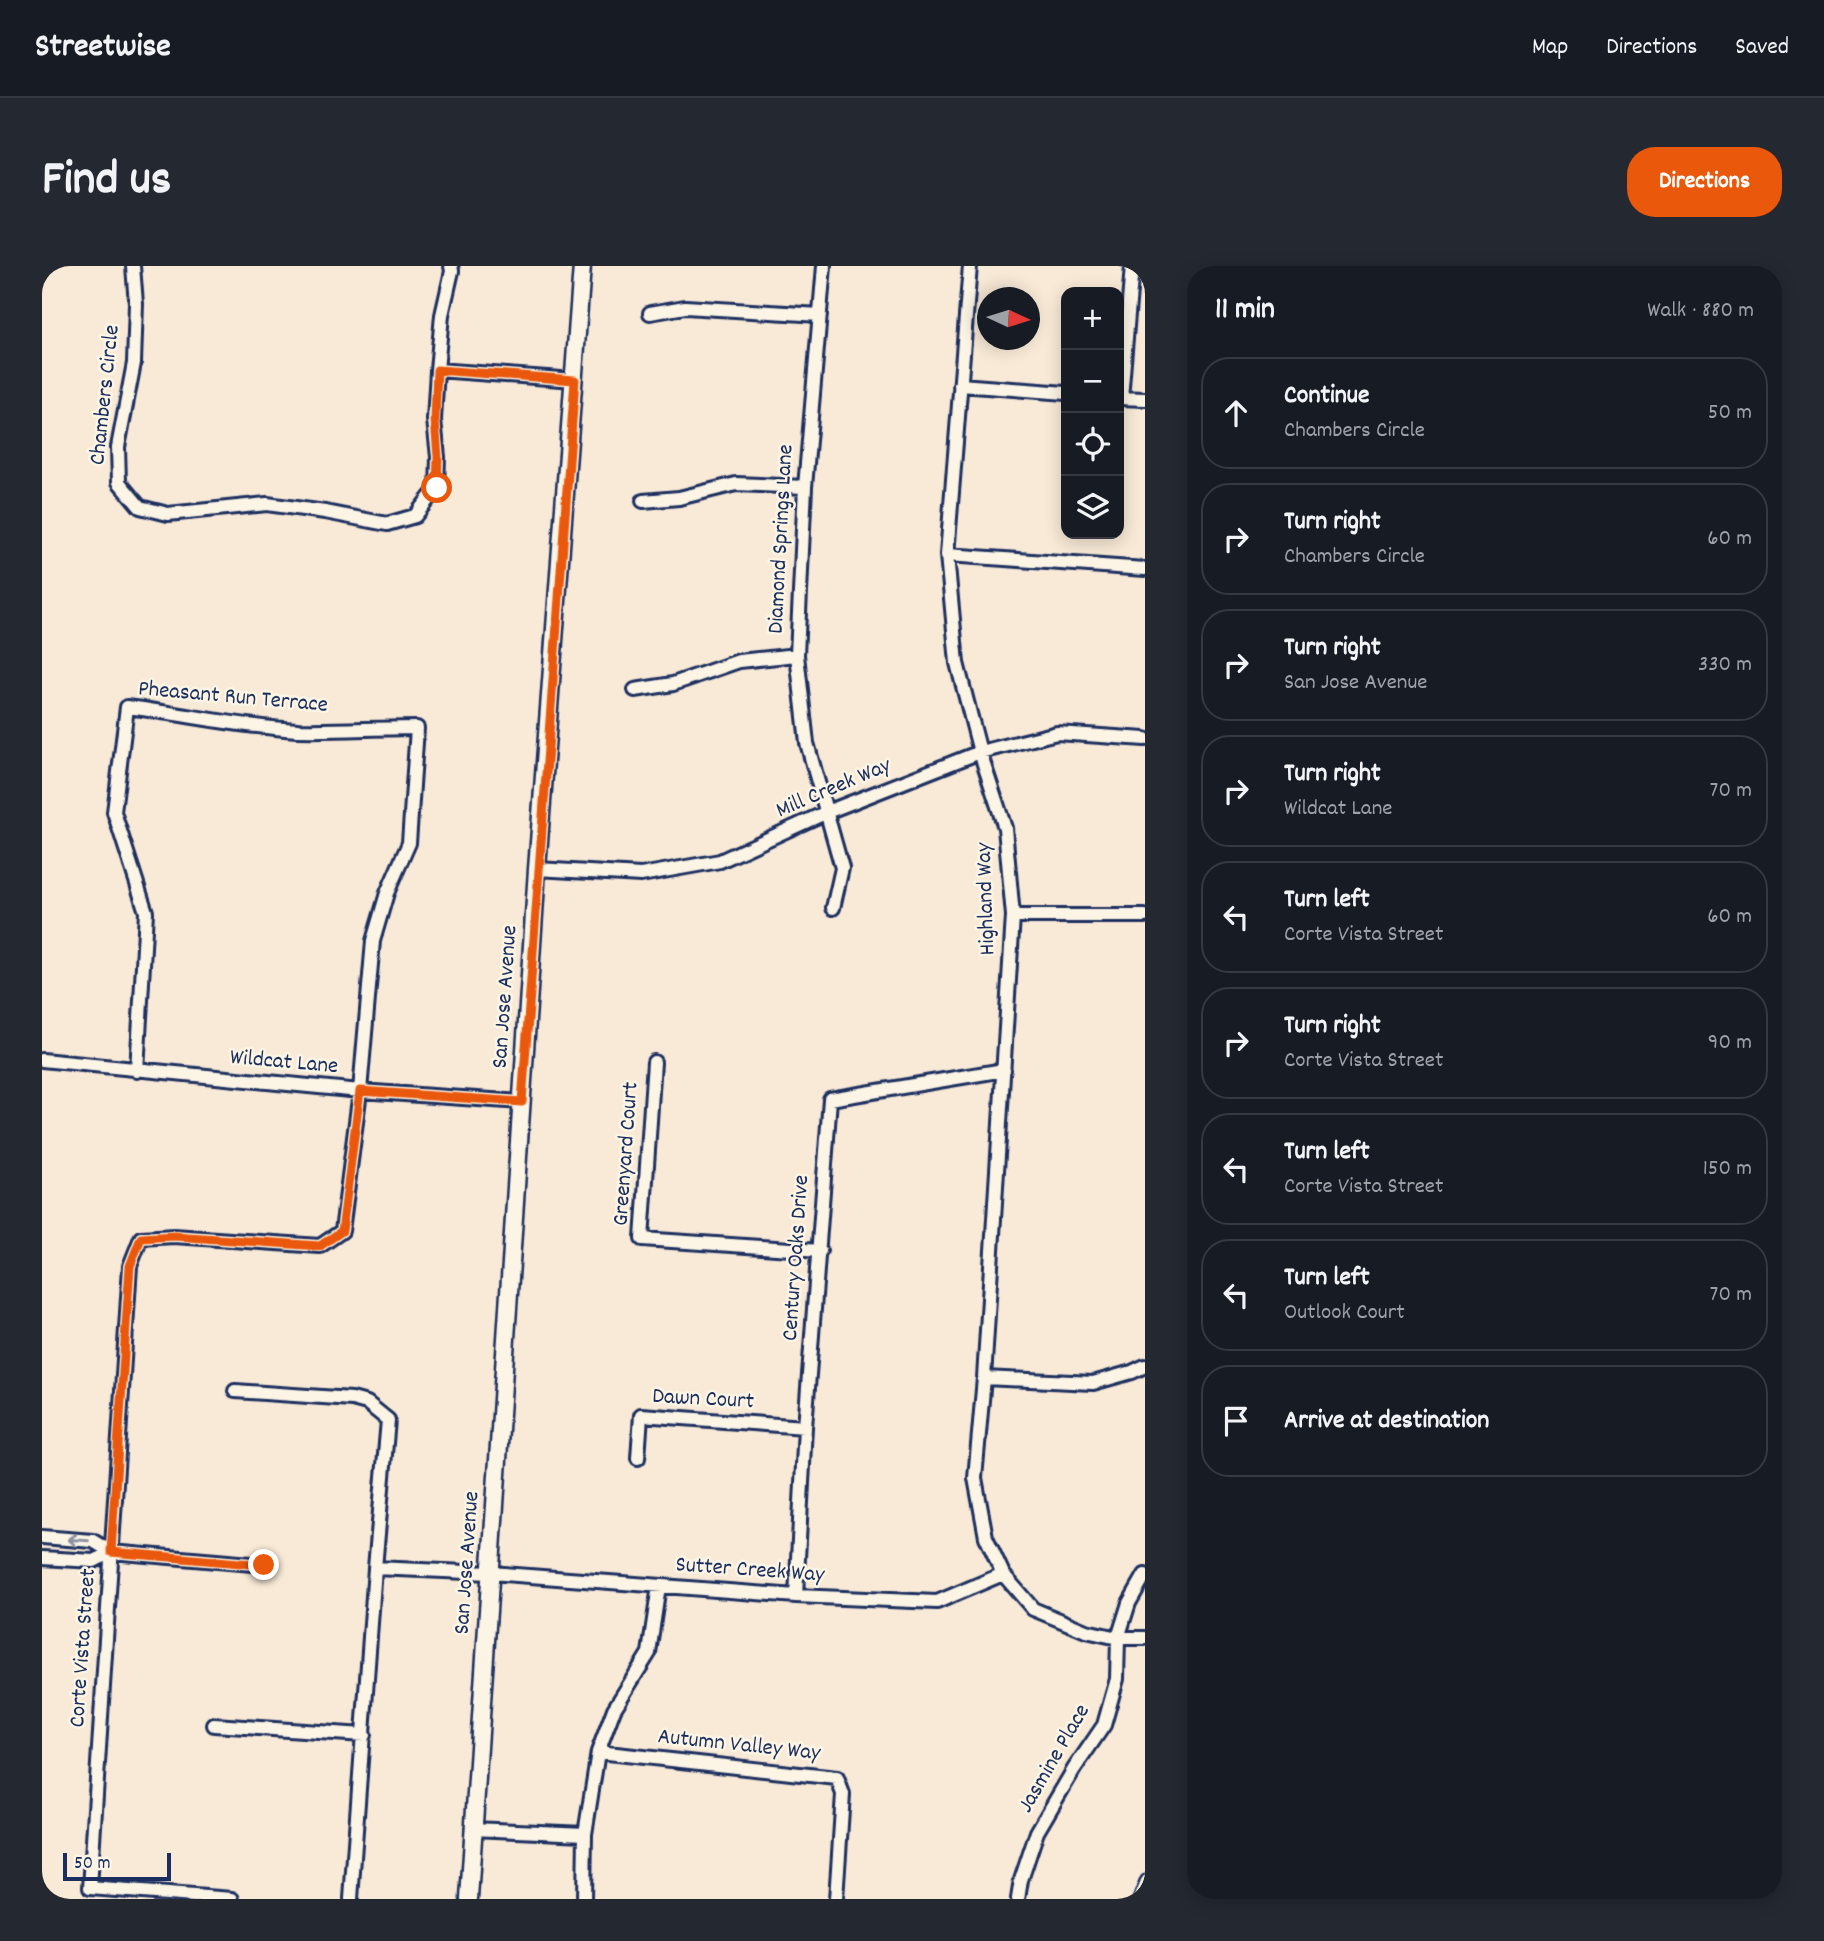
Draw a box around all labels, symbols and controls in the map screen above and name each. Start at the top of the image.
text: Streetwise [35,25,171,72]
text: Map [1532,31,1568,65]
text: Directions [1606,31,1697,65]
text: Saved [1735,31,1789,65]
text: Find us [42,147,171,217]
button: Directions [1627,147,1782,217]
north arrow [977,287,1040,350]
map controls [1061,287,1124,539]
button: + [1061,287,1124,350]
text: 11 min [1215,290,1275,333]
text: Walk · 880 m [1647,295,1754,328]
street label: Chambers Circle [82,323,130,467]
button: − [1061,350,1124,413]
text: Continue [1284,378,1369,415]
icon: ahead [1217,394,1255,432]
text: 50 m [1708,397,1752,430]
button: locate [1061,413,1124,476]
text: Chambers Circle [1284,415,1425,448]
street label: Diamond Springs Lane [761,443,803,635]
route start [421,472,452,503]
button: layers [1061,476,1124,539]
text: Turn right [1284,504,1381,541]
icon: right [1217,520,1255,558]
text: 60 m [1707,523,1752,556]
text: Chambers Circle [1284,541,1425,574]
text: Turn right [1284,630,1381,667]
icon: right [1217,646,1255,684]
text: 330 m [1698,649,1752,682]
text: San Jose Avenue [1284,667,1427,700]
street label: Pheasant Run Terrace [137,673,329,723]
street label: Mill Creek Way [771,750,897,828]
text: Turn right [1284,756,1381,793]
icon: right [1217,772,1255,810]
text: 70 m [1710,775,1752,808]
text: Wildcat Lane [1284,793,1392,826]
street label: Highland Way [969,841,1005,956]
text: Turn left [1284,882,1370,919]
icon: left [1217,898,1255,936]
text: 60 m [1707,901,1752,934]
text: Corte Vista Street [1284,919,1443,952]
street label: San Jose Avenue [485,924,527,1070]
text: Turn right [1284,1008,1381,1045]
icon: right [1217,1024,1255,1062]
text: 90 m [1708,1027,1752,1060]
street label: Wildcat Lane [229,1042,339,1084]
text: Corte Vista Street [1284,1045,1443,1078]
street label: Greenyard Court [606,1081,648,1227]
text: Turn left [1284,1134,1370,1171]
icon: left [1217,1150,1255,1188]
text: 150 m [1703,1153,1752,1186]
text: Corte Vista Street [1284,1171,1443,1204]
street label: Century Oaks Drive [775,1174,819,1342]
text: Turn left [1284,1260,1370,1297]
icon: left [1217,1276,1255,1314]
text: 70 m [1710,1279,1752,1312]
text: Outlook Court [1284,1297,1405,1330]
street label: Dawn Court [651,1381,755,1419]
icon: arrive [1217,1402,1255,1440]
text: Arrive at destination [1284,1403,1489,1440]
street label: San Jose Avenue [447,1490,489,1636]
one-way arrow [67,1533,90,1546]
route end [248,1549,279,1580]
street label: Sutter Creek Way [674,1549,826,1593]
street label: Corte Vista Street [62,1567,106,1729]
street label: Jasmine Place [1010,1698,1100,1820]
street label: Autumn Valley Way [656,1721,823,1771]
scale bar [63,1850,172,1882]
text: 50 m [74,1851,111,1878]

